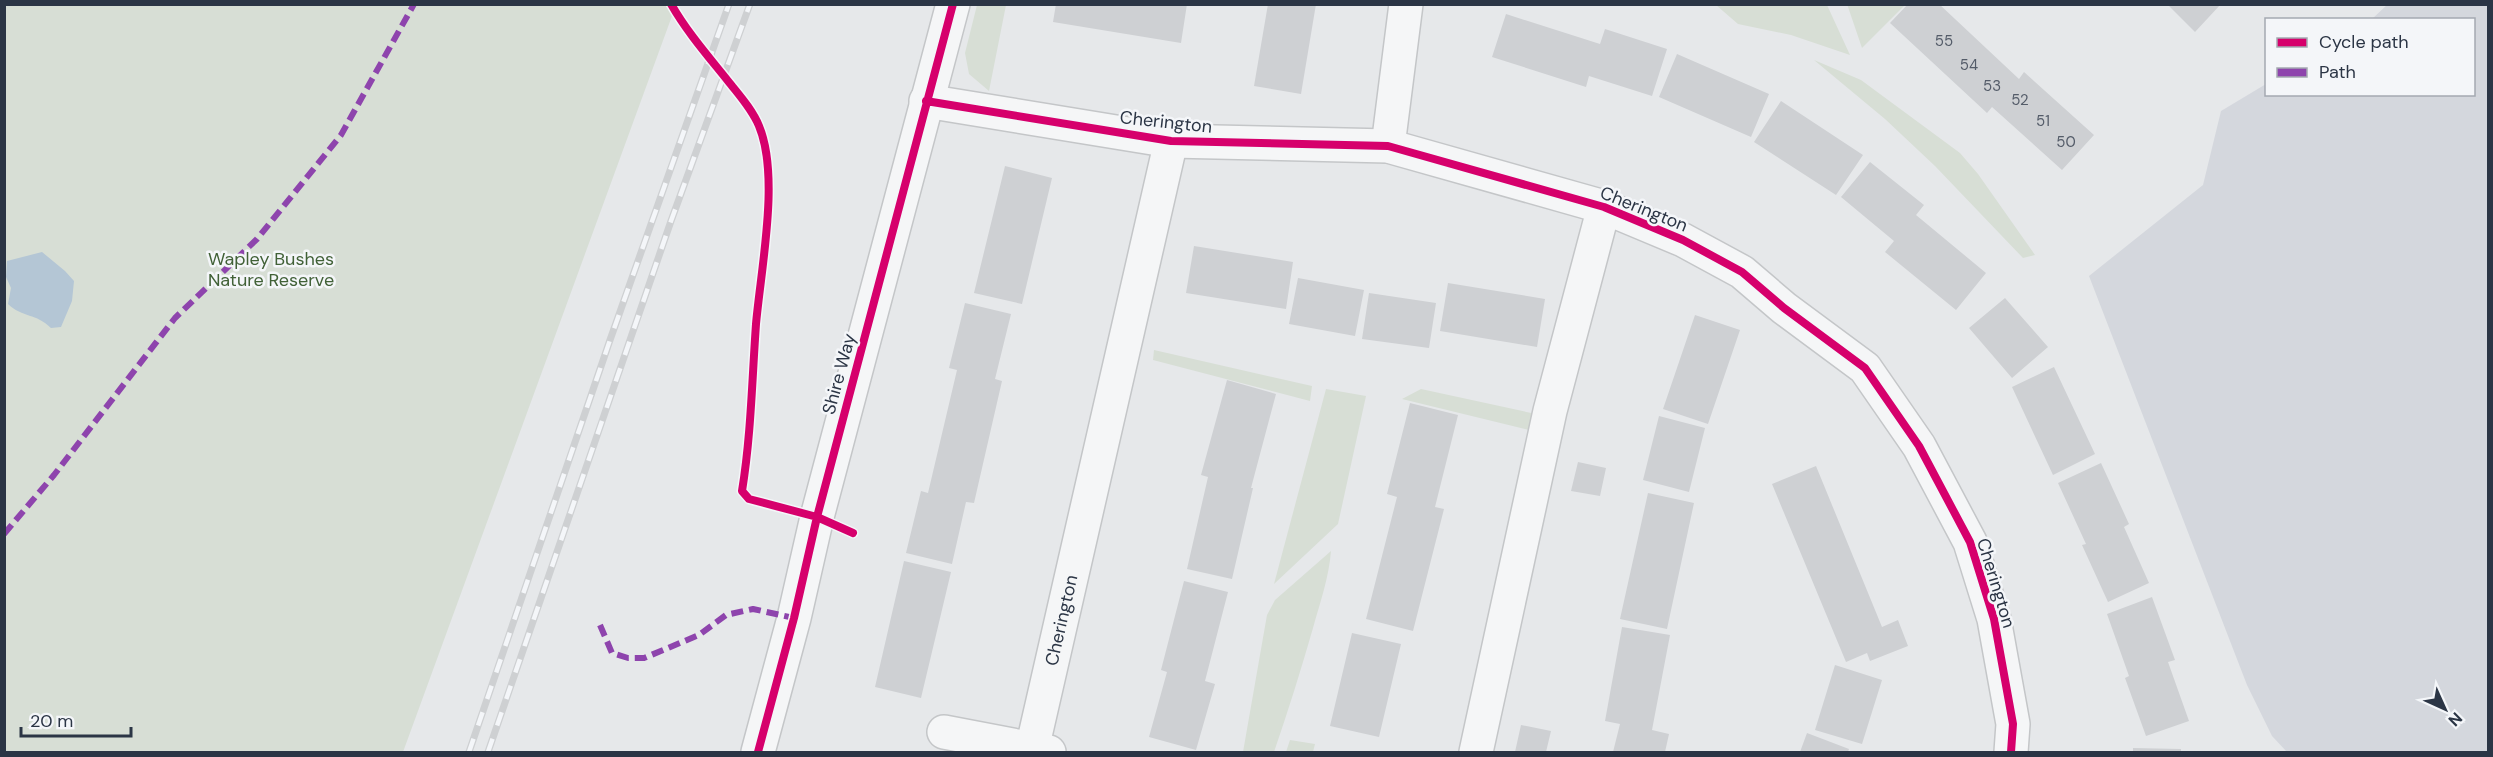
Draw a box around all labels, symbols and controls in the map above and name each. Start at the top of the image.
legend [2265,18,2475,96]
text: Cycle path [2319,30,2409,54]
house number: 55 [1935,31,1953,51]
house number: 54 [1960,55,1978,75]
text: Path [2319,60,2356,84]
house number: 53 [1983,76,2001,96]
house number: 52 [2011,90,2029,110]
street label: Cherington [1119,105,1213,139]
house number: 51 [2036,111,2050,131]
house number: 50 [2056,132,2076,152]
street label: Cherington [1597,181,1691,237]
park label: Wapley Bushes Nature Reserve [208,247,334,292]
street label: Shire Way [817,331,861,417]
street label: Cherington [1971,535,2021,631]
street label: Cherington [1039,572,1083,668]
north arrow [2415,679,2475,739]
scale bar [21,700,130,738]
text: N [2444,708,2467,731]
text: 20 m [30,709,73,733]

